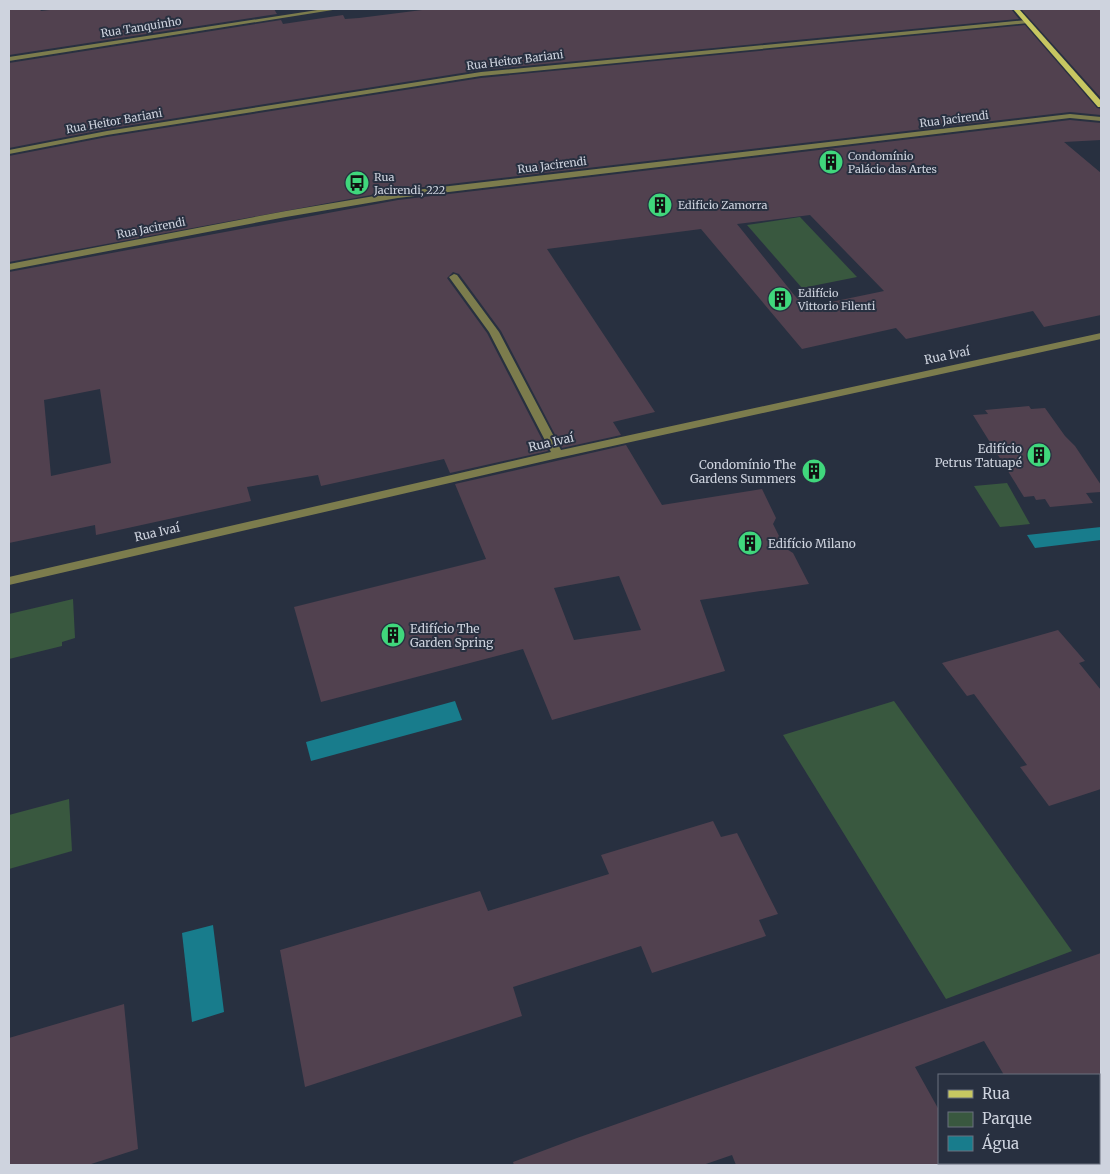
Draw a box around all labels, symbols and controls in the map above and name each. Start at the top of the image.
street label: Rua Tanquinho [100,14,183,40]
street label: Rua Heitor Bariani [466,47,565,73]
street label: Rua Heitor Bariani [65,106,164,136]
street label: Rua Jacirendi [919,108,990,130]
building icon: Condomínio Palácio das Artes [818,149,844,175]
place label: Condomínio Palácio das Artes [848,149,937,176]
street label: Rua Jacirendi [517,154,588,176]
bus stop icon: Rua Jacirendi, 222 [344,170,370,196]
place label: Rua Jacirendi, 222 [373,170,445,197]
building icon: Edificio Zamorra [647,192,673,218]
place label: Edificio Zamorra [678,198,767,212]
street label: Rua Jacirendi [115,214,187,242]
building icon: Edifício Vittorio Filenti [767,286,793,312]
place label: Edifício Vittorio Filenti [797,286,876,313]
street label: Rua Ivaí [923,343,972,367]
street label: Rua Ivaí [527,429,576,455]
place label: Edifício Petrus Tatuapé [935,441,1022,470]
building icon: Edifício Petrus Tatuapé [1026,442,1052,468]
place label: Condomínio The Gardens Summers [690,457,796,486]
building icon: Condomínio The Gardens Summers [801,458,827,484]
street label: Rua Ivaí [133,519,182,545]
building icon: Edifício Milano [737,530,763,556]
place label: Edifício Milano [768,536,856,551]
place label: Edifício The Garden Spring [410,621,494,650]
building icon: Edifício The Garden Spring [380,622,406,648]
legend [938,1074,1100,1164]
text: Rua [982,1084,1010,1103]
text: Parque [982,1109,1032,1128]
text: Água [981,1133,1019,1153]

